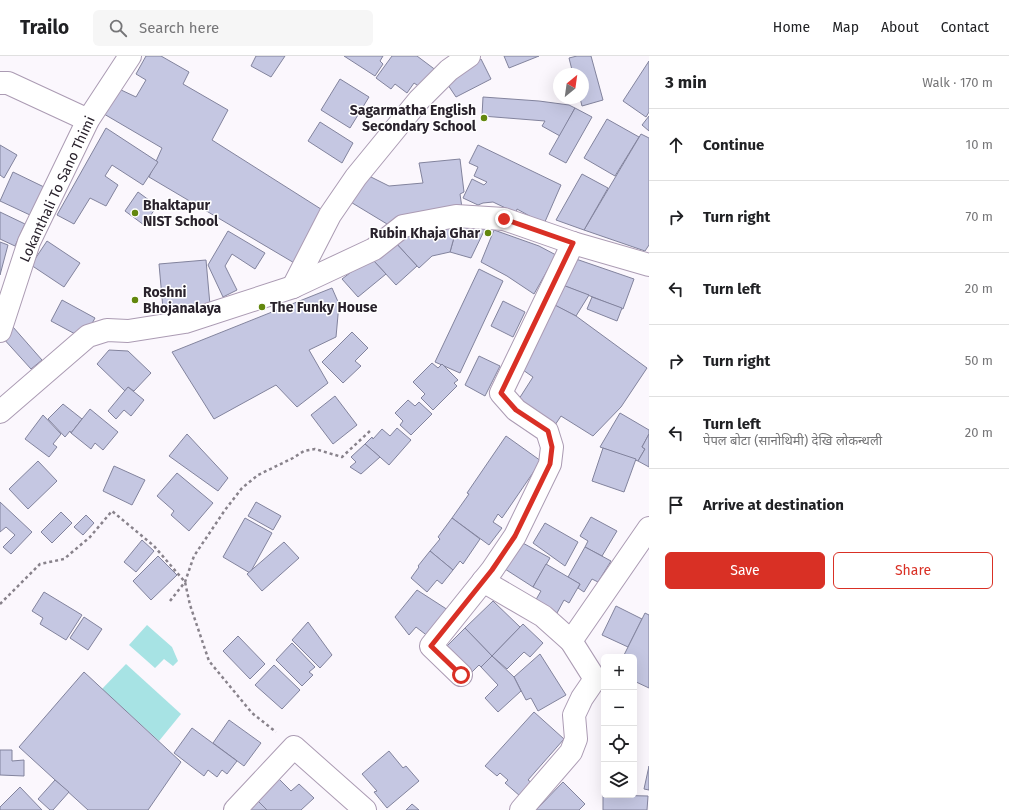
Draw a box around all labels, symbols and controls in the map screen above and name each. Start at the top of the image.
search box [93,10,373,46]
text: Trailo [20,16,69,39]
icon: search [107,17,129,39]
text: Search here [139,19,219,37]
text: Home [773,19,810,36]
text: Map [832,19,859,36]
text: About [881,19,919,36]
text: Contact [941,19,989,36]
north arrow [553,68,589,104]
text: 3 min [665,72,707,93]
text: Walk · 170 m [922,75,993,90]
place label: Sagarmatha English Secondary School [350,102,477,135]
marker: Sagarmatha English Secondary School [479,113,489,123]
street label: Lokanthali To Sano Thimi [16,114,99,265]
icon: ahead [665,134,687,156]
text: Continue [703,136,764,154]
text: 10 m [966,137,993,152]
place label: Bhaktapur NIST School [143,197,219,230]
icon: right [665,206,687,228]
marker: Bhaktapur NIST School [130,208,140,218]
text: Turn right [703,208,770,226]
text: 70 m [966,209,993,224]
route end [495,210,513,228]
place label: Rubin Khaja Ghar [370,225,480,242]
marker: Rubin Khaja Ghar [483,228,493,238]
icon: left [665,278,687,300]
text: Turn left [703,280,761,298]
text: 20 m [965,281,993,296]
place label: Roshni Bhojanalaya [143,284,222,317]
marker: Roshni Bhojanalaya [130,295,140,305]
place label: The Funky House [270,299,378,316]
marker: The Funky House [257,302,267,312]
icon: right [665,350,687,372]
text: Turn right [703,352,770,370]
text: 50 m [965,353,993,368]
text: Turn left [703,415,761,433]
icon: left [665,422,687,444]
text: 20 m [965,425,993,440]
text: पेपल बोटा (सानोथिमी) देखि लोकन्थली [703,433,882,448]
icon: arrive [665,494,687,516]
text: Arrive at destination [703,496,844,514]
button: Save [665,552,825,589]
button: Share [833,552,993,589]
map controls [601,654,637,798]
button: + [601,654,637,690]
route start [452,666,470,684]
button: − [601,690,637,726]
button: locate [601,726,637,762]
button: layers [601,762,637,798]

